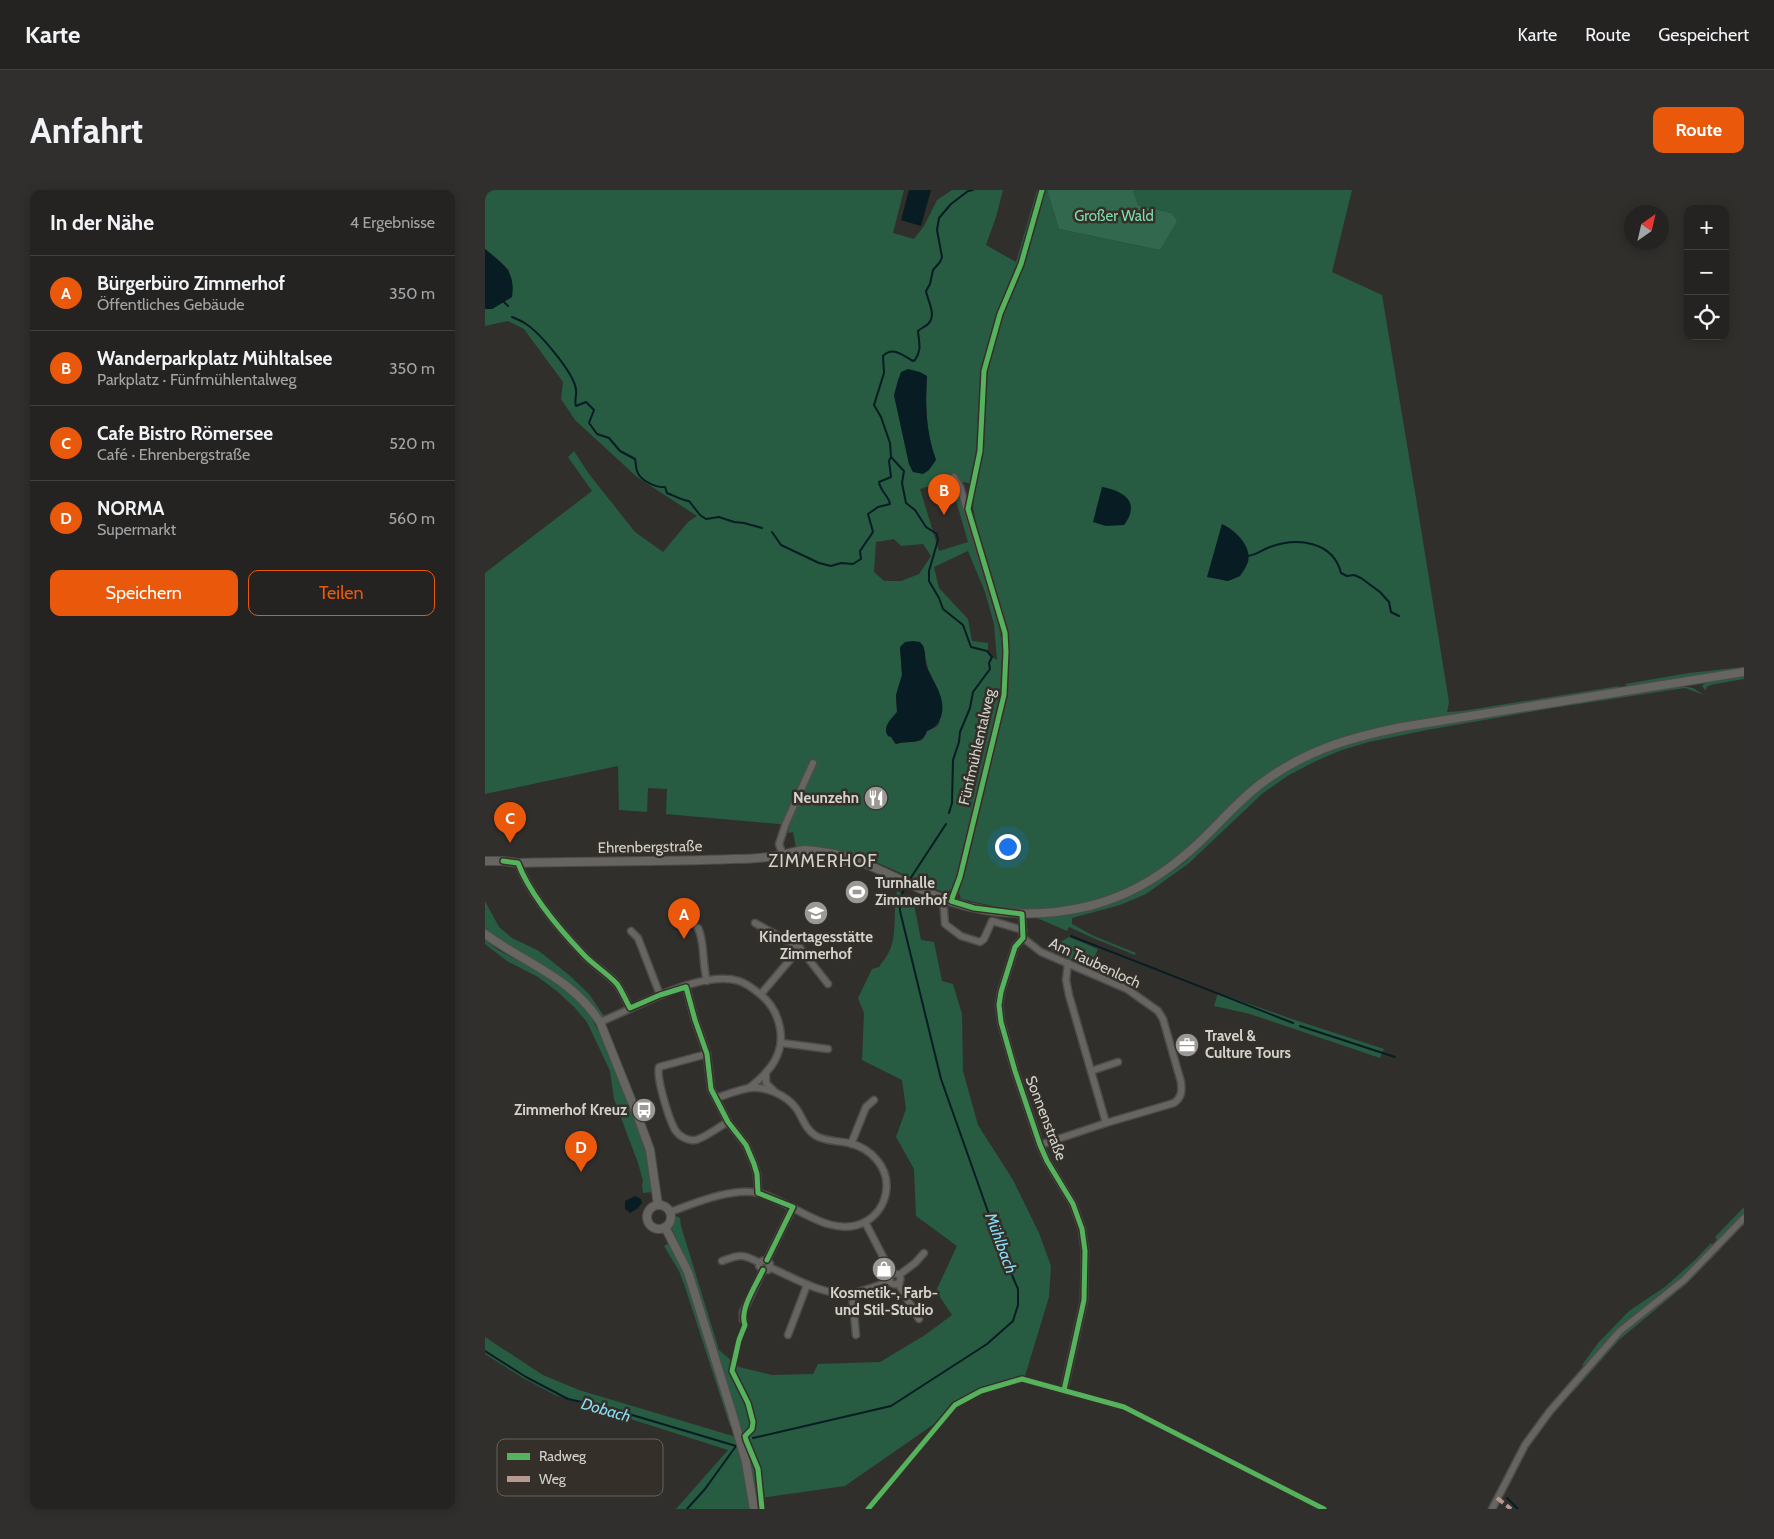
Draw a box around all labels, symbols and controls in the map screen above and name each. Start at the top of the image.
text: Karte [25,20,80,49]
text: Karte [1518,24,1557,46]
text: Route [1585,24,1630,46]
text: Gespeichert [1658,24,1749,46]
button: Route [1653,107,1744,153]
text: Anfahrt [30,109,143,152]
north arrow [1624,205,1669,250]
map controls [1684,205,1729,340]
button: + [1684,205,1729,250]
park label: Großer Wald [1074,207,1154,225]
text: In der Nähe [50,210,154,235]
text: 4 Ergebnisse [350,213,435,232]
button: − [1684,250,1729,295]
text: Bürgerbüro Zimmerhof [97,272,285,295]
text: A [61,284,71,303]
text: 350 m [389,284,435,303]
text: Öffentliches Gebäude [97,295,244,314]
button: locate [1684,295,1729,340]
text: Wanderparkplatz Mühltalsee [97,347,332,370]
text: B [61,359,71,378]
text: 350 m [389,359,435,378]
text: Parkplatz · Fünfmühlentalweg [97,370,297,389]
text: Cafe Bistro Römersee [97,422,273,445]
text: C [61,434,71,453]
text: 520 m [389,434,435,453]
text: Café · Ehrenbergstraße [97,445,250,464]
pin: B [928,474,960,515]
text: NORMA [97,497,164,520]
text: D [60,509,72,528]
text: 560 m [388,509,435,528]
text: Supermarkt [97,520,176,539]
button: Speichern [50,570,238,616]
button: Teilen [248,570,435,616]
street label: Fünfmühlentalweg [955,687,999,807]
restaurant icon: Neunzehn [863,785,889,811]
place label: Neunzehn [793,789,859,807]
pin: C [494,802,526,843]
your location [995,834,1021,860]
street label: Ehrenbergstraße [598,837,703,857]
district label: ZIMMERHOF [768,850,878,872]
place label: Turnhalle Zimmerhof [875,874,947,909]
sports icon: Turnhalle Zimmerhof [844,879,870,905]
pin: A [668,898,700,939]
school or university icon: Kindertagesstätte Zimmerhof [803,900,829,926]
place label: Kindertagesstätte Zimmerhof [759,928,873,963]
street label: Am Taubenloch [1046,934,1144,992]
place label: Travel & Culture Tours [1205,1027,1291,1062]
office icon: Travel & Culture Tours [1174,1032,1200,1058]
street label: Sonnenstraße [1022,1073,1070,1163]
bus stop icon: Zimmerhof Kreuz [631,1097,657,1123]
place label: Zimmerhof Kreuz [514,1101,627,1119]
pin: D [565,1131,597,1172]
water label: Mühlbach [981,1209,1021,1276]
shop icon: Kosmetik-, Farb- und Stil-Studio [871,1256,897,1282]
place label: Kosmetik-, Farb- und Stil-Studio [830,1284,938,1319]
water label: Dobach [579,1394,633,1426]
legend [497,1439,663,1496]
text: Radweg [539,1447,587,1465]
text: Weg [539,1470,567,1488]

